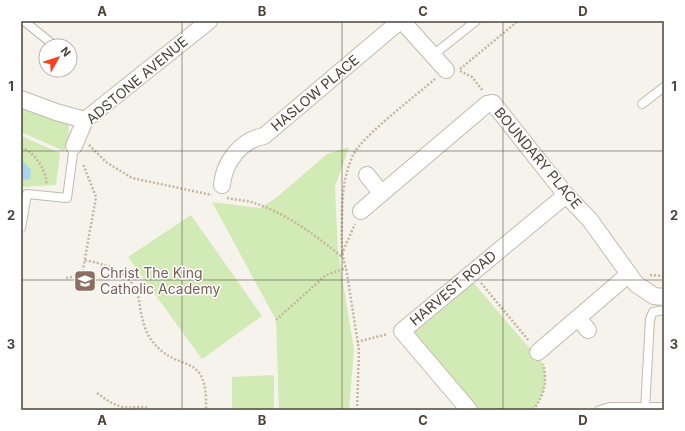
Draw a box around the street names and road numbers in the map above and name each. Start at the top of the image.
street label: ADSTONE AVENUE [83,32,191,127]
street label: HASLOW PLACE [267,51,362,134]
street label: BOUNDARY PLACE [491,104,586,212]
street label: HARVEST ROAD [406,246,499,329]

